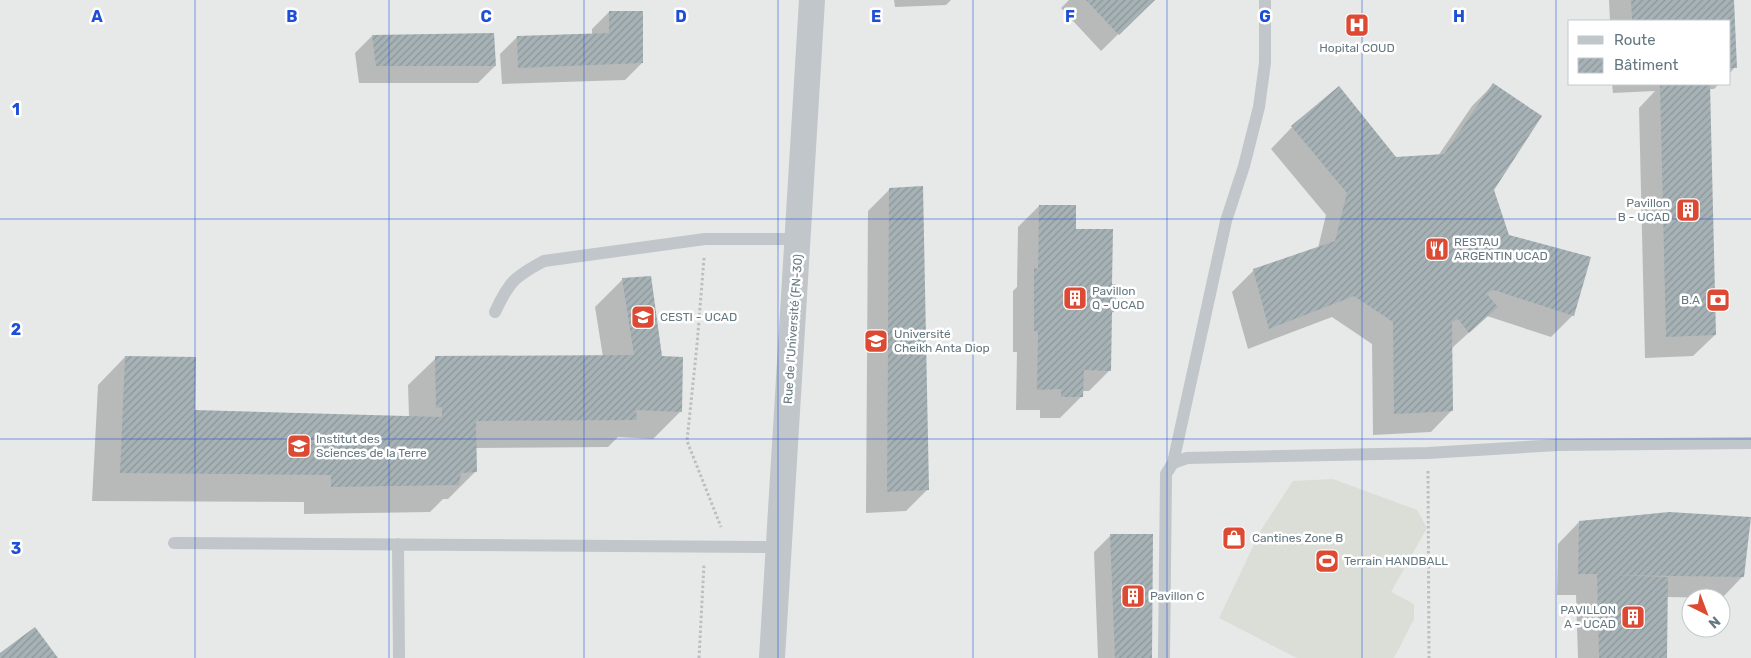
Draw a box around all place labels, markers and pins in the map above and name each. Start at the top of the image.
hospital icon: Hopital COUD [1344,12,1370,38]
place label: Hopital COUD [1319,41,1395,55]
place label: Pavillon B - UCAD [1618,196,1670,224]
building icon: Pavillon B - UCAD [1675,197,1701,223]
place label: RESTAU ARGENTIN UCAD [1454,235,1548,263]
restaurant icon: RESTAU ARGENTIN UCAD [1424,236,1450,262]
place label: Pavillon Q - UCAD [1092,284,1144,312]
building icon: Pavillon Q - UCAD [1062,285,1088,311]
bank icon: B.A [1705,287,1731,313]
place label: B.A [1681,293,1700,307]
school or university icon: CESTI - UCAD [630,304,656,330]
place label: CESTI - UCAD [660,310,737,324]
place label: Université Cheikh Anta Diop [894,327,990,355]
school or university icon: Université Cheikh Anta Diop [863,328,889,354]
place label: Institut des Sciences de la Terre [316,432,427,460]
school or university icon: Institut des Sciences de la Terre [286,433,312,459]
shop icon: Cantines Zone B [1221,525,1247,551]
place label: Cantines Zone B [1252,531,1343,545]
sports icon: Terrain HANDBALL [1314,548,1340,574]
place label: Terrain HANDBALL [1344,554,1448,568]
building icon: Pavillon C [1120,583,1146,609]
place label: Pavillon C [1150,589,1205,603]
place label: PAVILLON A - UCAD [1560,603,1616,631]
building icon: PAVILLON A - UCAD [1620,604,1646,630]

